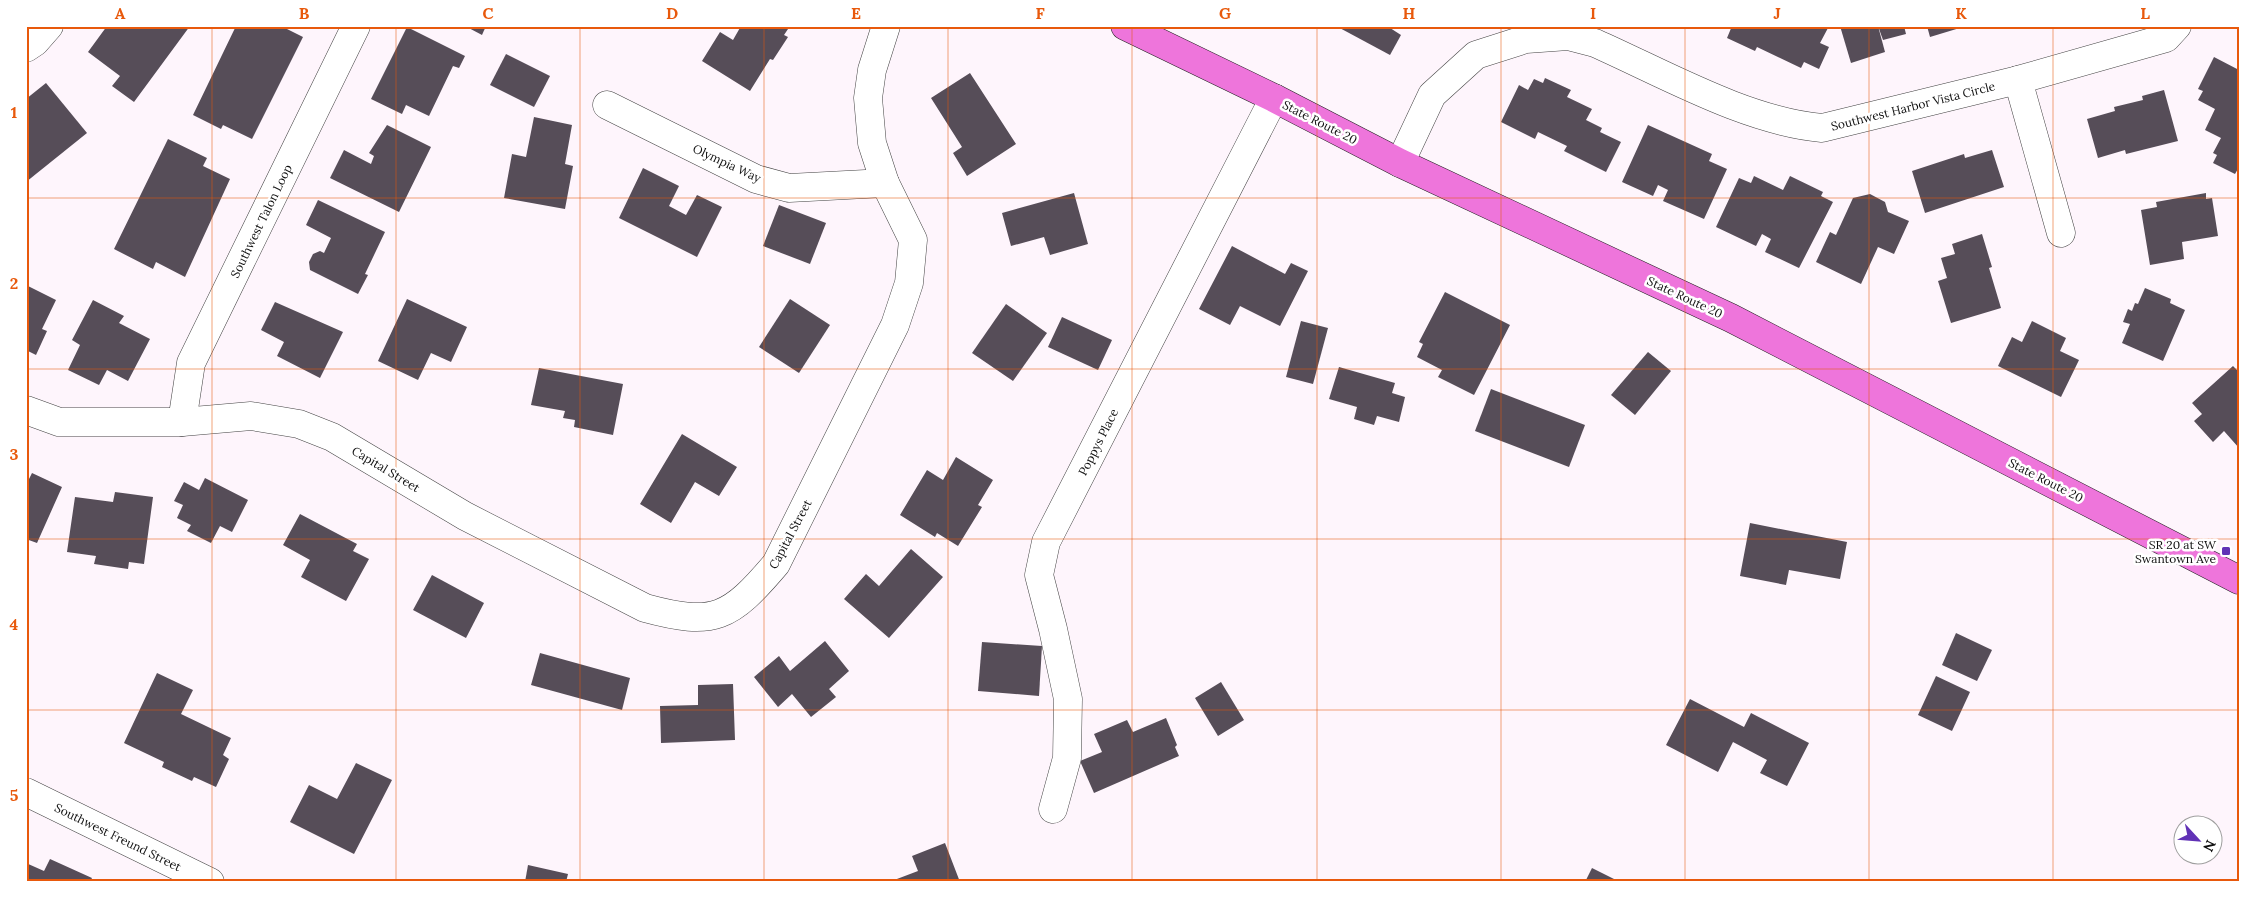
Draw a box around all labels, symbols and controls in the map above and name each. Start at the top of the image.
text: A [115,3,126,23]
text: B [299,3,310,23]
text: C [482,3,494,23]
text: D [666,3,678,23]
text: E [851,3,861,23]
text: F [1035,3,1045,23]
text: G [1219,3,1231,23]
text: H [1403,3,1416,23]
text: I [1590,3,1596,23]
text: J [1773,3,1781,23]
text: K [1955,3,1967,23]
text: L [2140,3,2150,23]
street label: Southwest Harbor Vista Circle [1829,78,1997,134]
street label: State Route 20 [1280,97,1360,147]
text: 1 [11,102,17,122]
street label: Olympia Way [690,141,764,186]
street label: Southwest Talon Loop [227,162,295,280]
text: 2 [10,273,18,293]
street label: State Route 20 [1645,273,1725,321]
street label: Poppys Place [1075,406,1121,478]
street label: Capital Street [349,443,423,495]
text: 3 [10,444,19,464]
street label: State Route 20 [2006,455,2086,505]
street label: Capital Street [765,496,815,571]
place label: SR 20 at SW Swantown Ave [2135,537,2217,566]
marker: SR 20 at SW Swantown Ave [2220,545,2232,557]
text: 4 [10,614,19,634]
text: 5 [10,785,19,805]
street label: Southwest Freund Street [52,800,184,874]
north arrow [2172,816,2222,866]
text: N [2199,837,2220,855]

